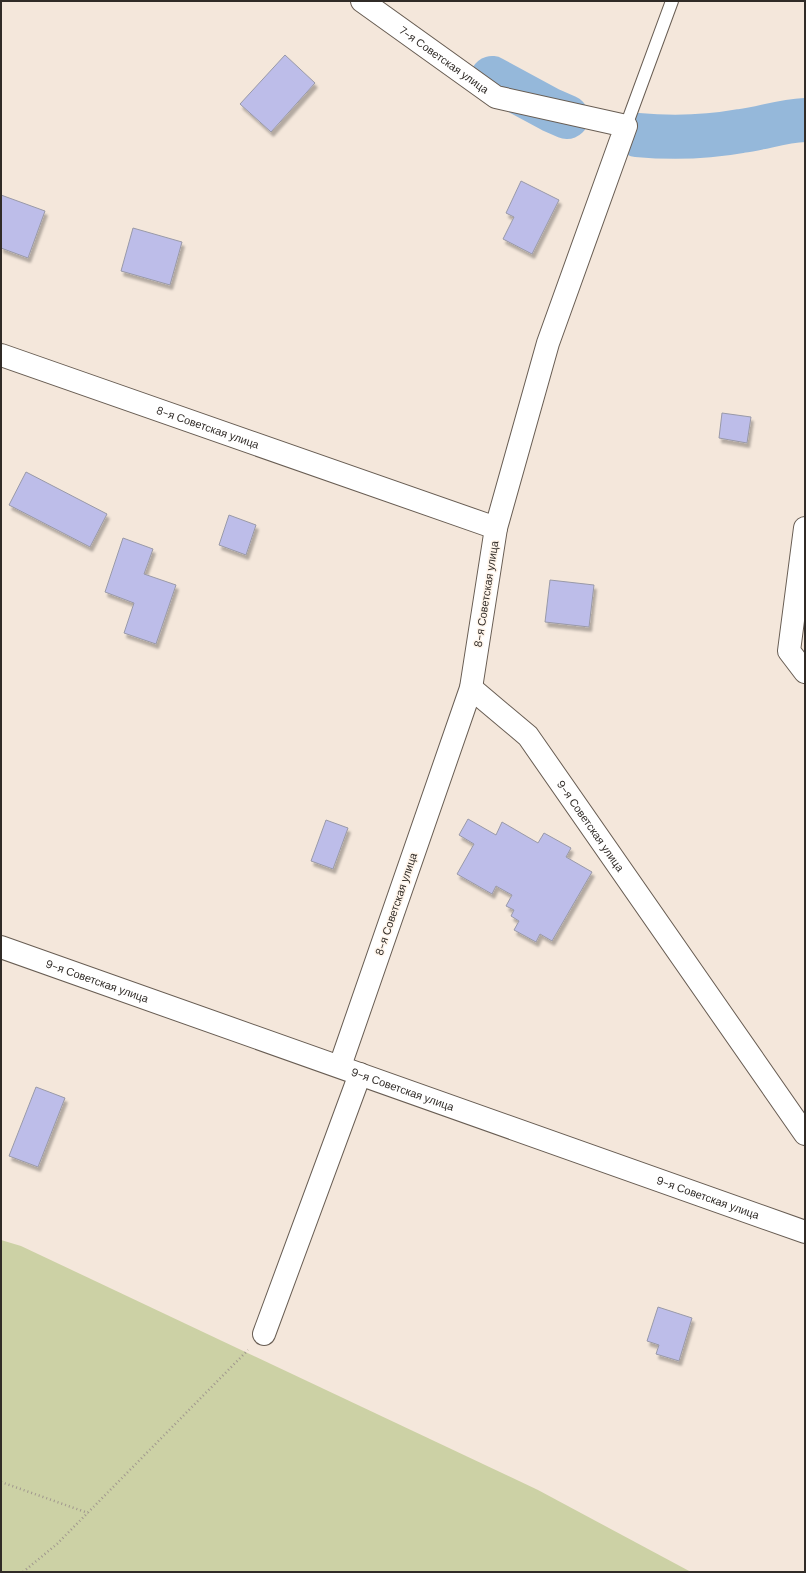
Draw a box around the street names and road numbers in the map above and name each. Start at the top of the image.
street label: 7-я Советская улица [397,23,492,97]
street label: 8-я Советская улица [154,403,262,452]
street label: 8-я Советская улица [471,539,501,648]
street label: 9-я Советская улица [554,777,628,875]
street label: 8-я Советская улица [372,850,420,957]
street label: 9-я Советская улица [44,956,151,1006]
street label: 9-я Советская улица [349,1065,457,1114]
street label: 9-я Советская улица [655,1173,762,1223]

